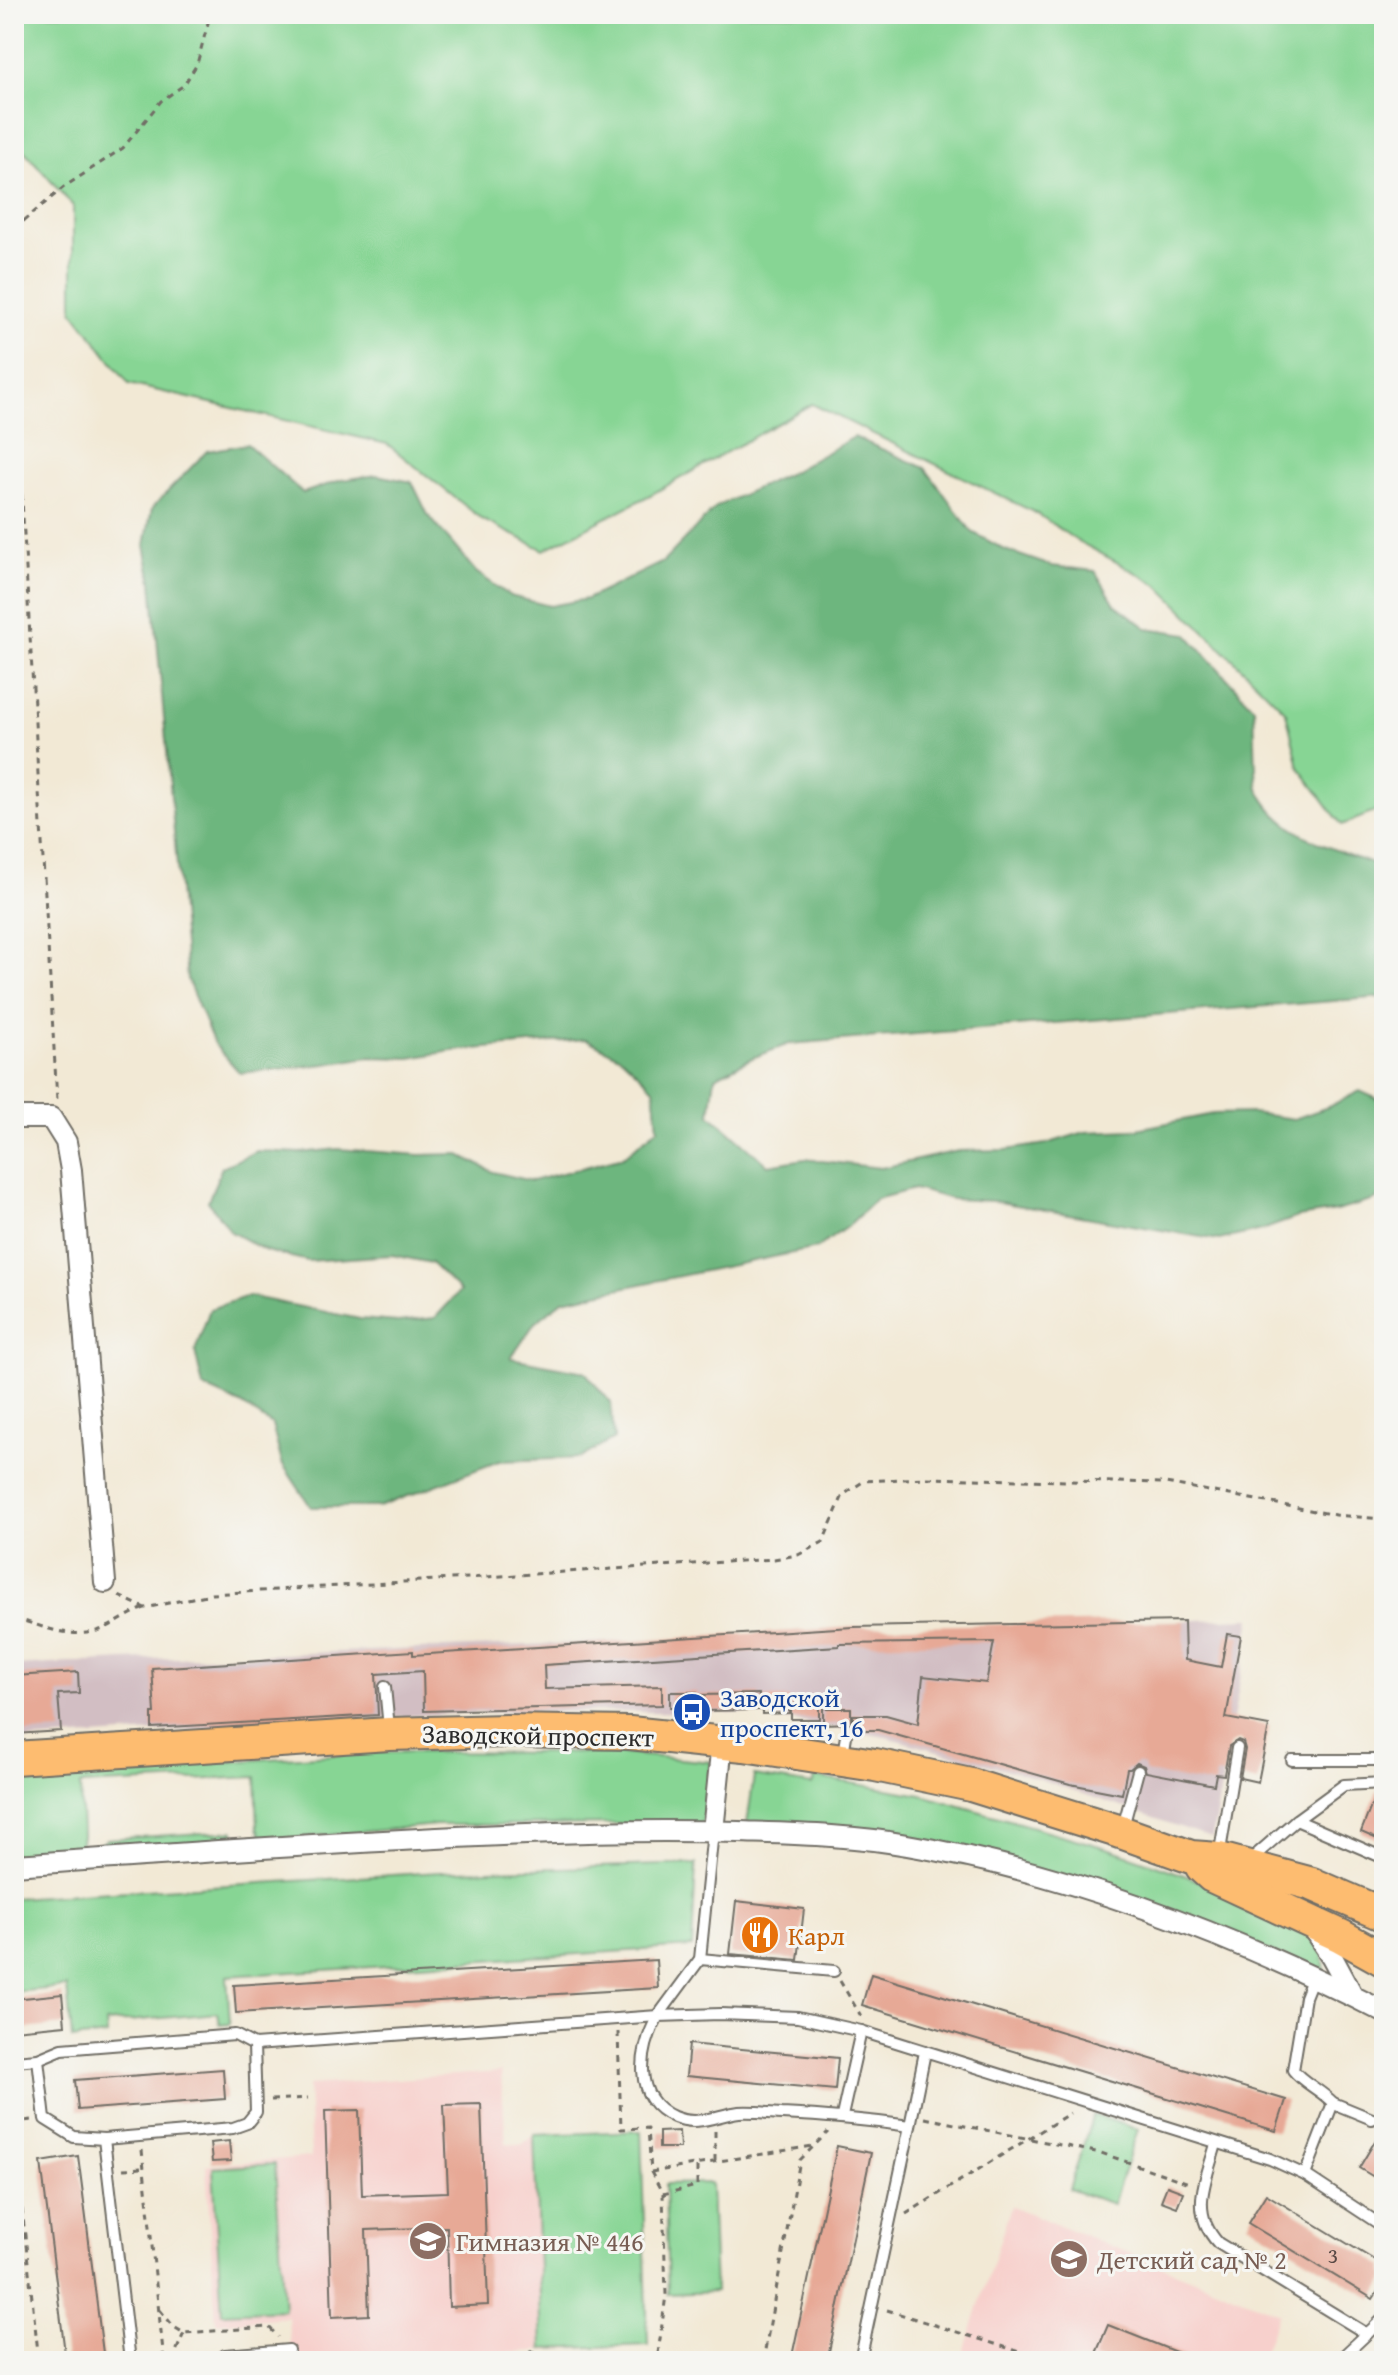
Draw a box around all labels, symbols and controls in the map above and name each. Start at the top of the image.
place label: Заводской проспект, 16 [720,1678,864,1747]
bus stop icon: Заводской проспект, 16 [671,1691,713,1733]
street label: Заводской проспект [422,1713,655,1757]
restaurant icon: Карл [739,1914,781,1956]
place label: Карл [788,1916,845,1955]
school or university icon: Гимназия № 446 [407,2220,449,2262]
place label: Гимназия № 446 [456,2222,644,2261]
school or university icon: Детский сад № 2 [1048,2238,1090,2280]
house number: 3 [1328,2239,1338,2271]
place label: Детский сад № 2 [1096,2240,1287,2279]

